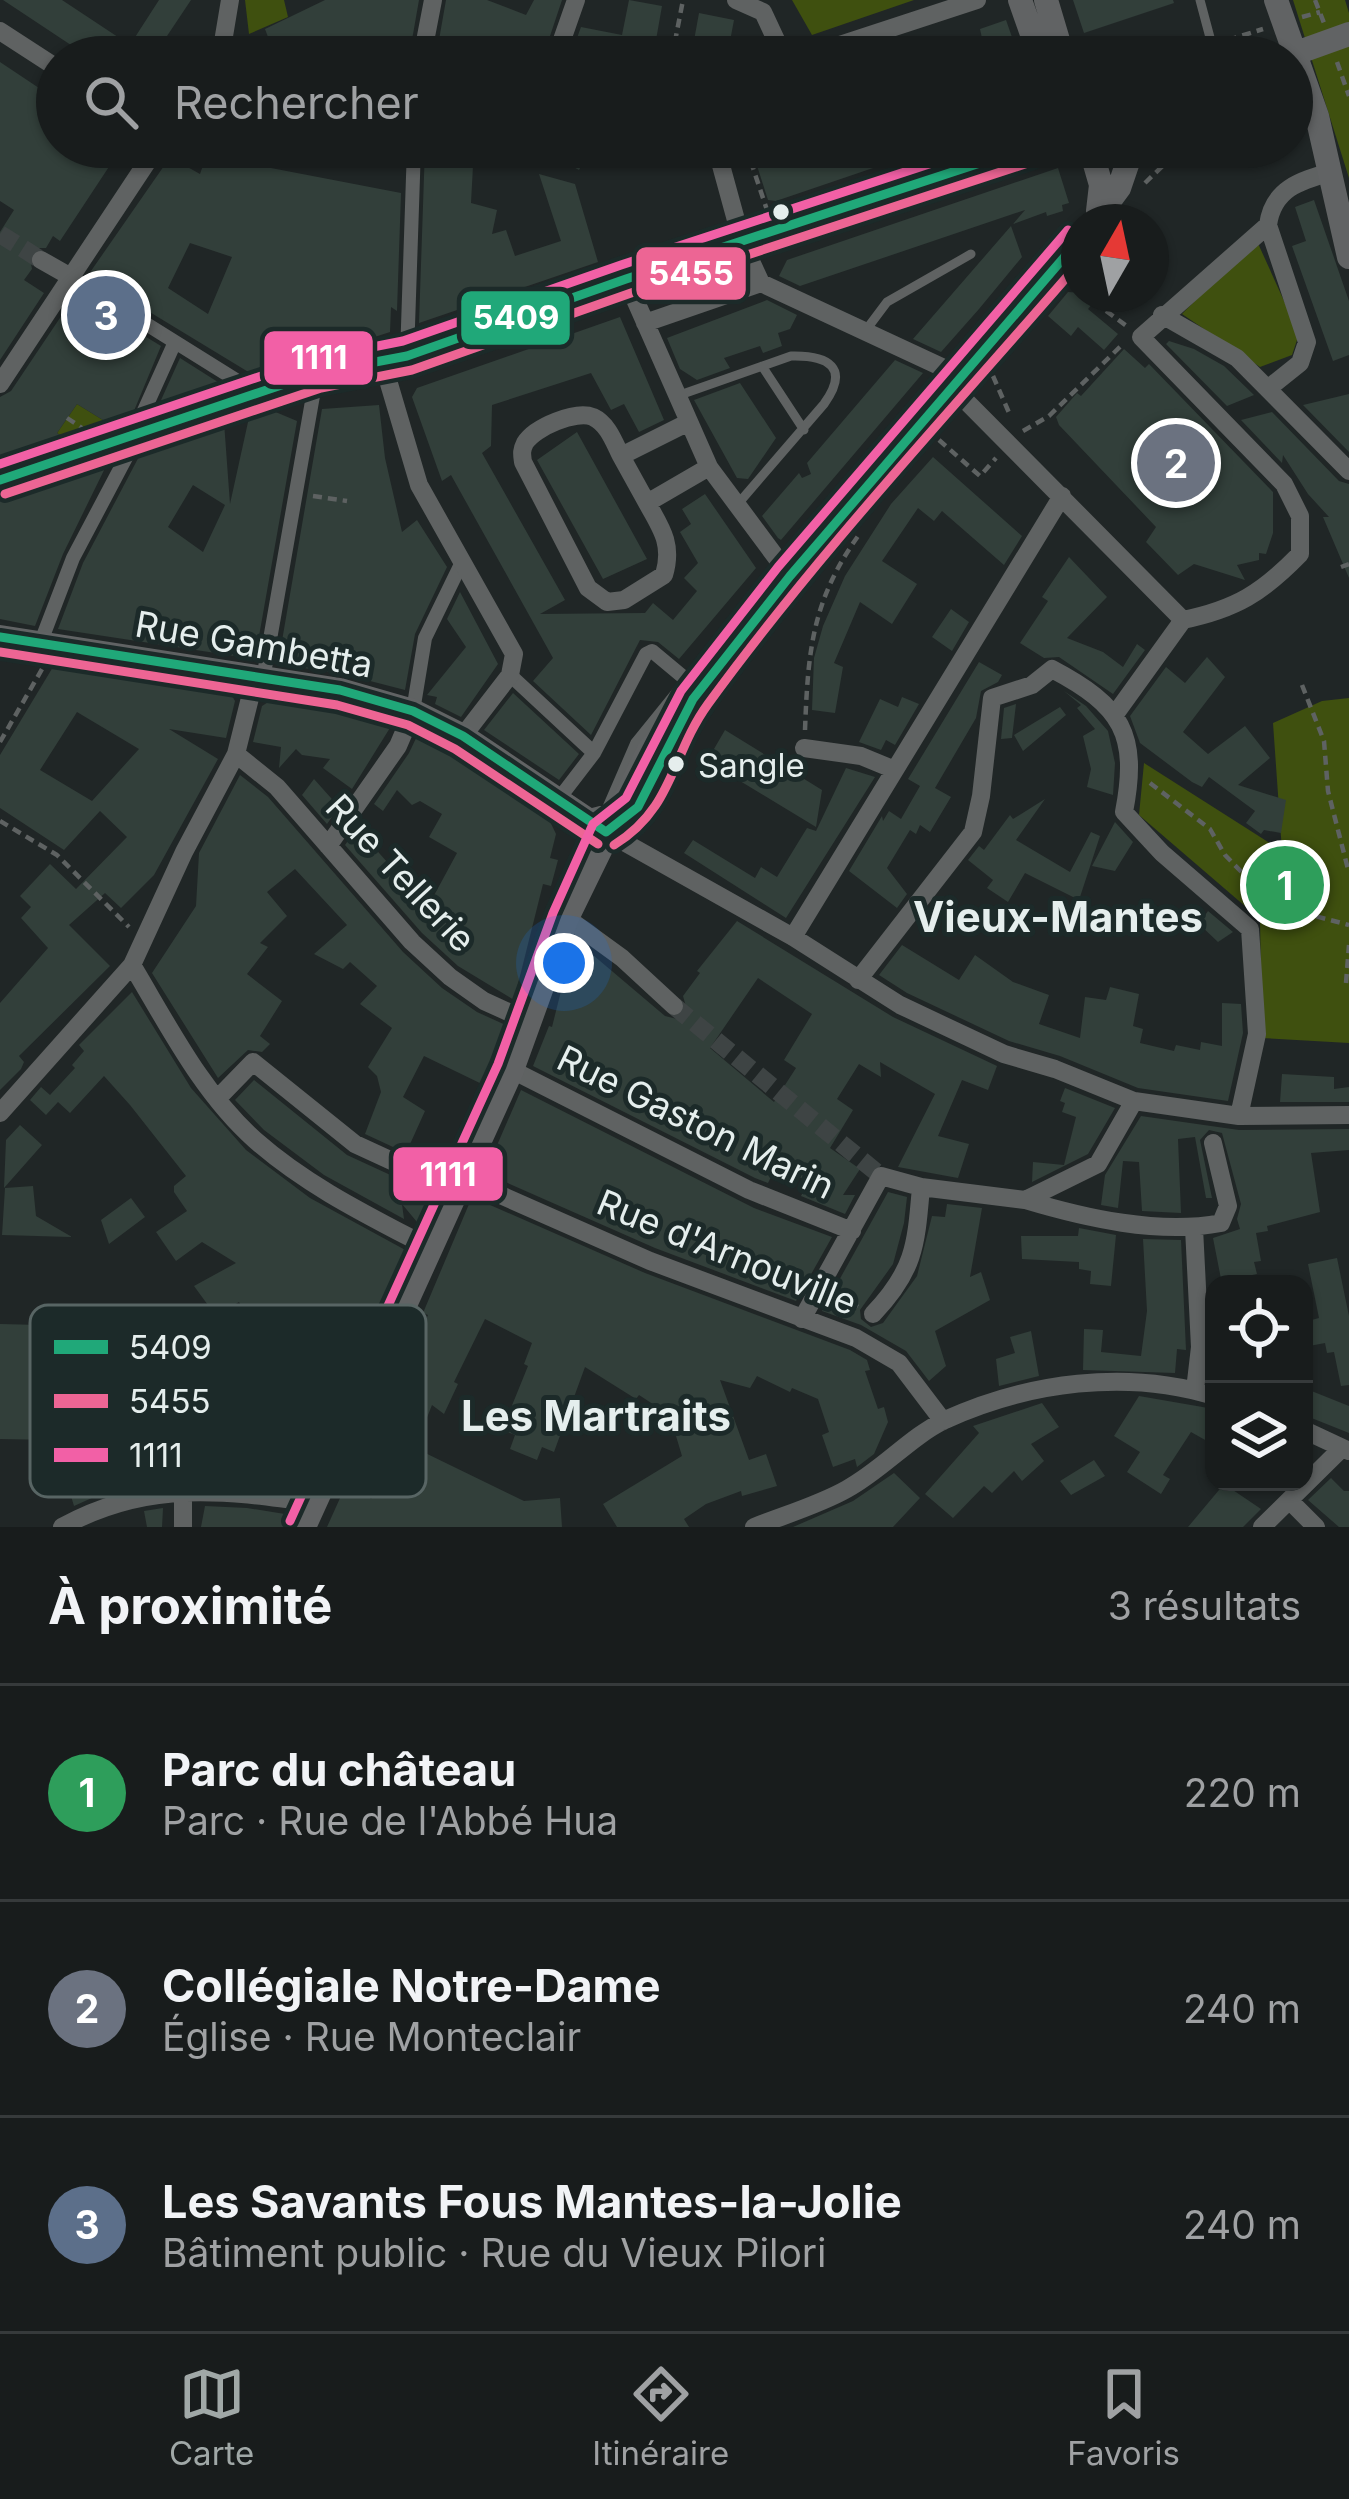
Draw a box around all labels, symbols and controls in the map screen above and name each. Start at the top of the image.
search box [36,36,1313,168]
icon: search [78,69,144,135]
text: Rechercher [174,75,419,130]
unlabelled marker [770,201,792,223]
north arrow [1061,204,1169,312]
line badge: 5455 [634,245,748,302]
text: 5455 [648,253,734,293]
pin: 3 [67,270,145,360]
line badge: 5409 [459,289,572,347]
text: 5409 [472,297,560,337]
line badge: 1111 [262,329,375,387]
text: 1111 [291,337,347,377]
pin: 2 [1137,418,1215,508]
street label: Rue Gambetta [132,601,376,687]
place label: Sangle [698,745,805,785]
marker: Sangle [665,753,687,775]
street label: Rue Tellerie [317,785,485,961]
pin: 1 [1246,840,1324,930]
district label: Vieux-Mantes [913,891,1203,942]
your location [534,933,594,993]
street label: Rue Gaston Marin [550,1036,842,1208]
line badge: 1111 [391,1145,505,1203]
text: 1111 [420,1154,476,1194]
street label: Rue d'Arnouville [591,1180,863,1324]
map controls [1205,1275,1313,1491]
button: locate [1205,1275,1313,1383]
legend [30,1305,426,1497]
text: 5409 [129,1327,212,1367]
text: 5455 [129,1381,211,1421]
button: layers [1205,1383,1313,1491]
district label: Les Martraits [461,1390,731,1441]
text: 1111 [129,1435,183,1475]
text: À proximité [48,1575,332,1636]
text: 3 résultats [1108,1582,1301,1629]
text: Parc du château [162,1742,516,1797]
text: 1 [79,1769,95,1816]
text: 220 m [1184,1769,1301,1816]
text: Parc · Rue de l'Abbé Hua [162,1797,618,1844]
text: Collégiale Notre-Dame [162,1958,660,2013]
text: 2 [75,1985,99,2032]
text: 240 m [1183,1985,1301,2032]
text: Église · Rue Monteclair [162,2013,581,2060]
text: Les Savants Fous Mantes-la-Jolie [162,2174,902,2229]
text: 3 [74,2201,100,2248]
text: 240 m [1183,2201,1301,2248]
text: Bâtiment public · Rue du Vieux Pilori [162,2229,827,2276]
tab: Carte [169,2361,254,2473]
tab: Itinéraire [592,2361,729,2473]
tab: Favoris [1067,2361,1180,2473]

